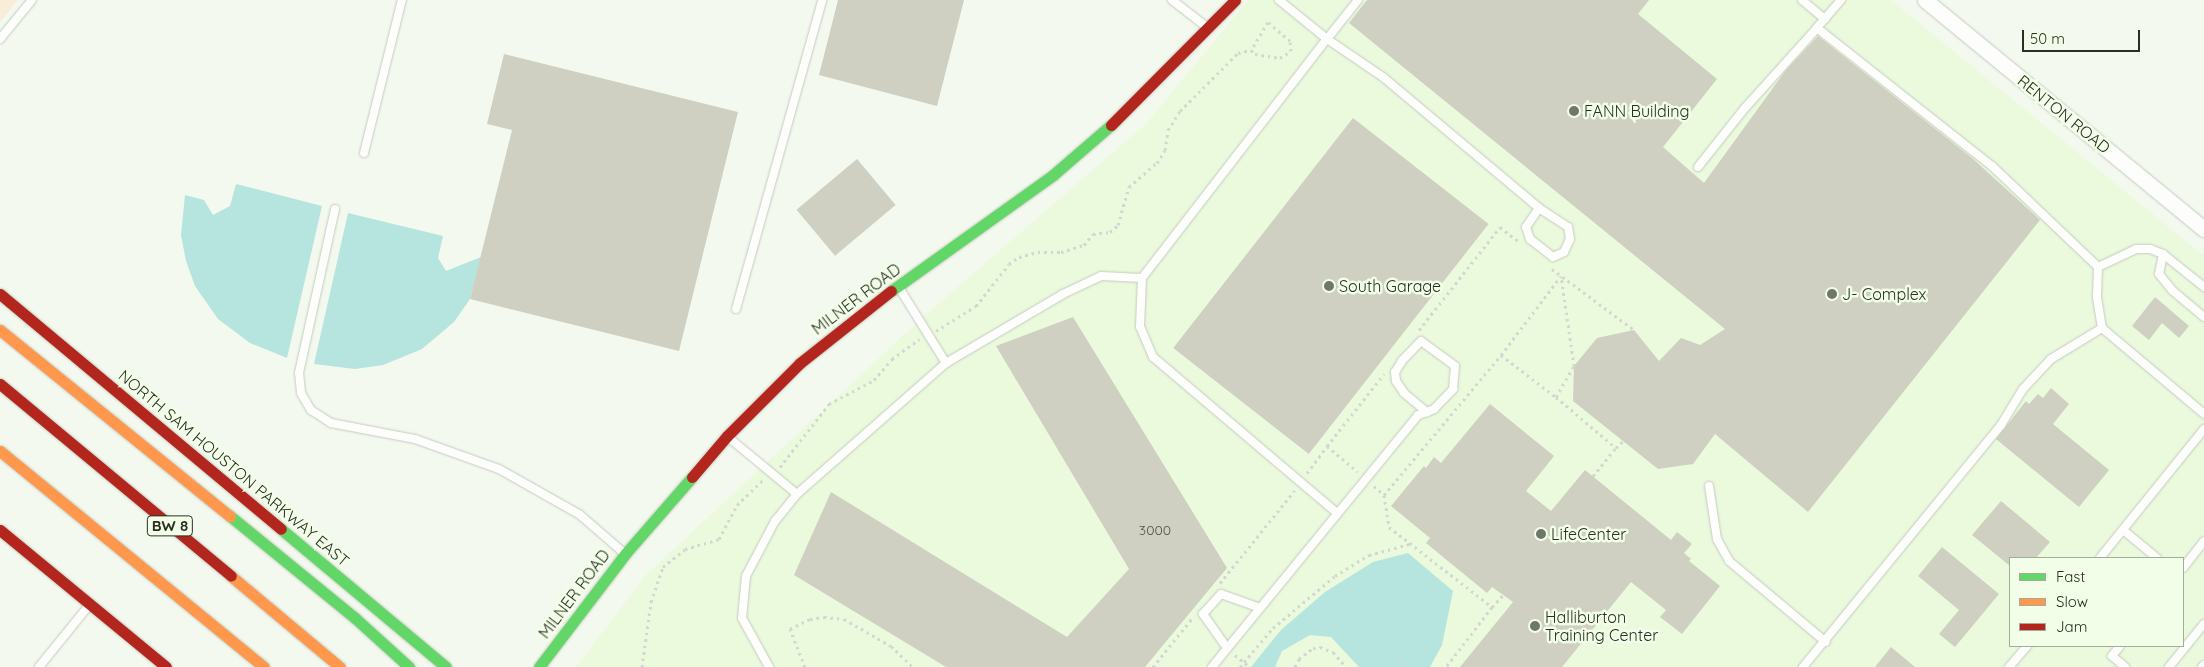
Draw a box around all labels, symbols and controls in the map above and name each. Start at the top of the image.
scale bar [2024,20,2142,52]
text: 50 m [2030,29,2065,48]
street label: RENTON ROAD [2014,71,2114,157]
place label: FANN Building [1584,101,1689,121]
marker: FANN Building [1568,105,1580,117]
street label: MILNER ROAD [808,259,904,339]
place label: South Garage [1339,276,1441,296]
marker: South Garage [1323,280,1335,292]
place label: J- Complex [1842,284,1926,304]
marker: J- Complex [1826,288,1838,300]
street label: NORTH SAM HOUSTON PARKWAY EAST [115,366,353,570]
road number: BW 8 [146,514,194,538]
house number: 3000 [1139,522,1171,538]
place label: LifeCenter [1551,524,1626,544]
marker: LifeCenter [1535,528,1547,540]
street label: MILNER ROAD [534,546,614,642]
legend [2009,557,2184,647]
text: Fast [2056,567,2085,586]
text: Slow [2056,592,2088,611]
place label: Halliburton Training Center [1545,607,1658,645]
text: Jam [2056,617,2087,636]
marker: Halliburton Training Center [1529,620,1541,632]

